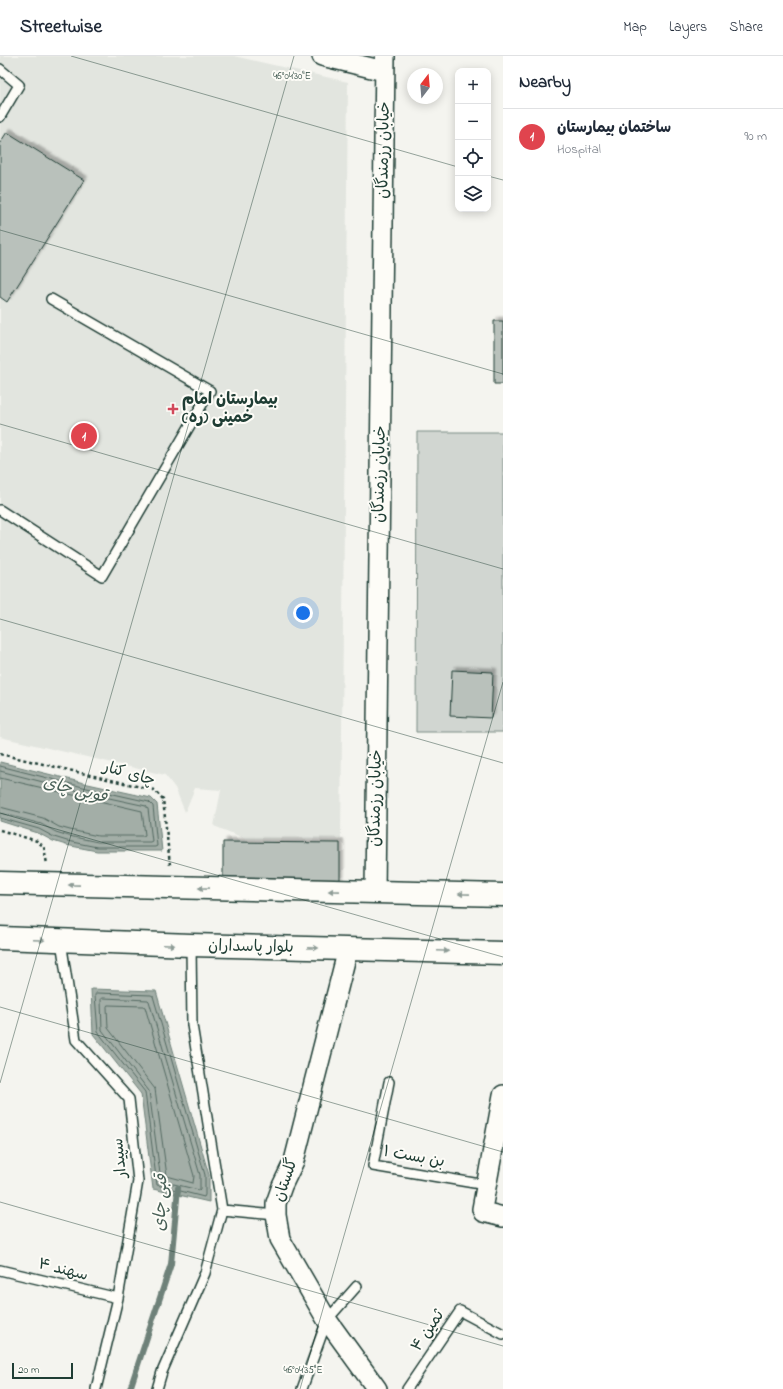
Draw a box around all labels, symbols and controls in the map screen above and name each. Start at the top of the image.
text: Streetwise [20,14,102,41]
text: Map [623,17,647,38]
text: Layers [669,17,707,38]
text: Share [729,17,763,38]
north arrow [407,68,443,104]
map controls [455,68,491,212]
button: + [455,68,491,104]
text: 46°04'30"E [273,69,311,84]
text: Nearby [519,70,571,95]
street label: خیابان رزمندگان [371,101,397,199]
button: − [455,104,491,140]
text: ساختمان بیمارستان [557,117,671,139]
text: 1 [530,127,534,146]
text: 90 m [744,127,767,146]
button: locate [455,140,491,176]
text: Hospital [557,140,601,159]
button: layers [455,176,491,212]
place label: بیمارستان امام خمینی (ره) [181,388,278,430]
marker: بیمارستان امام خمینی (ره) [167,403,179,415]
pin: 1 [71,421,97,451]
street label: خیابان رزمندگان [367,425,393,523]
your location [293,603,313,623]
street label: خیابان رزمندگان [363,749,389,847]
street label: چای کنار [98,755,158,793]
water label: قوبی چای [40,770,112,810]
one-way arrow [68,881,80,888]
one-way arrow [197,885,210,891]
one-way arrow [327,888,340,894]
one-way arrow [457,891,470,897]
street label: بلوار پاسداران [208,934,294,960]
one-way arrow [33,936,45,943]
one-way arrow [163,941,175,948]
one-way arrow [307,945,320,951]
one-way arrow [437,948,449,955]
street label: سپیدار [106,1137,134,1181]
street label: بن بست ۱ [381,1140,447,1174]
street label: گلستان [267,1155,305,1205]
water label: قبی چای [148,1172,175,1232]
street label: سهند ۴ [35,1252,91,1288]
street label: ثمین ۴ [405,1304,452,1357]
scale bar [12,1361,73,1380]
text: 20 m [18,1362,40,1378]
text: 46°04'35"E [284,1363,322,1378]

